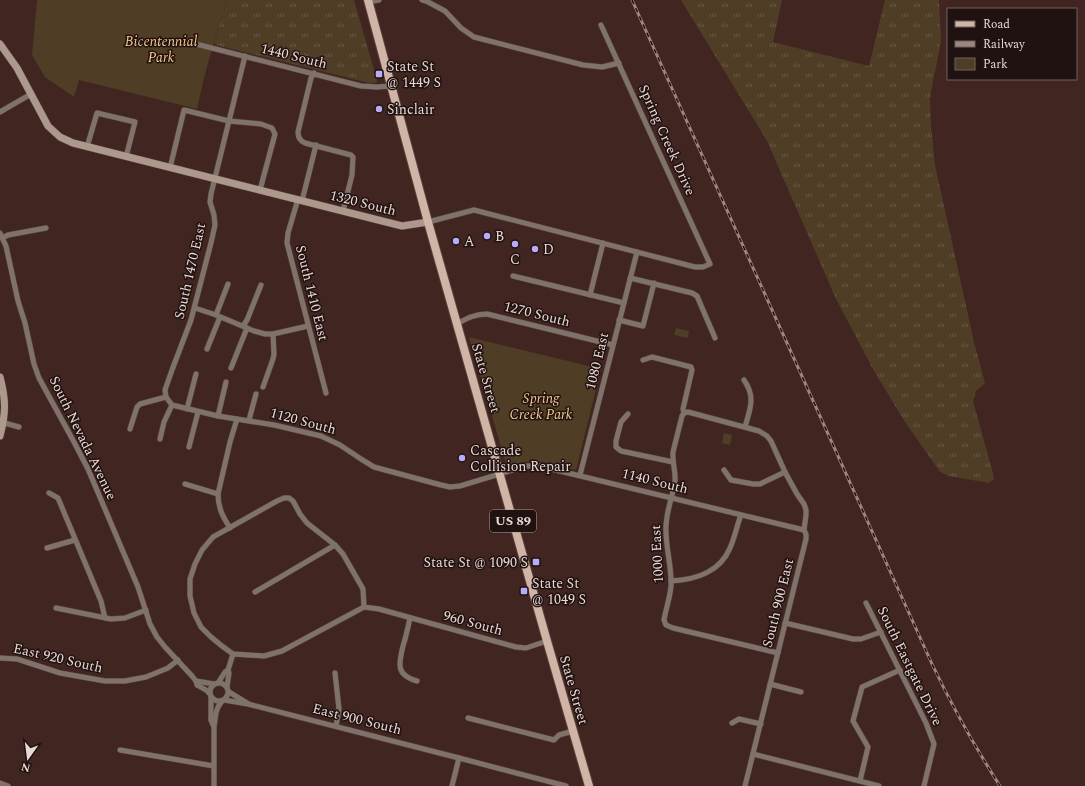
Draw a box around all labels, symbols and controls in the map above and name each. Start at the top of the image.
legend [947,8,1077,80]
text: Road [983,15,1010,34]
park label: Bicentennial Park [125,31,198,68]
text: Railway [983,35,1026,54]
street label: 1440 South [259,38,329,74]
text: Park [983,55,1008,74]
place label: State St @ 1449 S [387,56,441,93]
marker: State St @ 1449 S [374,69,384,79]
street label: Spring Creek Drive [633,81,701,199]
place label: Sinclair [387,99,435,120]
marker: Sinclair [374,104,384,114]
street label: 1320 South [328,185,398,221]
street label: South 1470 East [169,221,211,321]
place label: B [495,226,504,247]
place label: A [464,231,475,252]
marker: B [482,231,492,241]
marker: A [451,236,461,246]
marker: C [510,239,520,249]
place label: D [543,239,554,260]
street label: South 1410 East [290,243,334,343]
marker: D [530,244,540,254]
place label: C [510,249,520,270]
street label: 1270 South [502,296,572,332]
street label: 1080 East [580,330,614,392]
street label: State Street [466,341,506,415]
street label: South Nevada Avenue [44,372,122,504]
park label: Spring Creek Park [510,388,573,425]
street label: 1120 South [268,402,338,440]
place label: Cascade Collision Repair [470,440,571,477]
marker: Cascade Collision Repair [457,453,467,463]
street label: 1140 South [620,463,690,499]
road number: US 89 [490,510,536,532]
street label: 1000 East [645,524,669,584]
place label: State St @ 1090 S [424,552,528,573]
street label: South 900 East [757,556,799,650]
marker: State St @ 1090 S [531,557,541,567]
place label: State St @ 1049 S [532,573,586,610]
marker: State St @ 1049 S [519,586,529,596]
street label: South Eastgate Drive [872,603,948,729]
street label: 960 South [441,605,505,641]
street label: East 920 South [11,638,105,678]
street label: State Street [554,653,594,727]
street label: East 900 South [310,698,404,740]
north arrow [8,738,48,778]
text: N [19,758,32,777]

